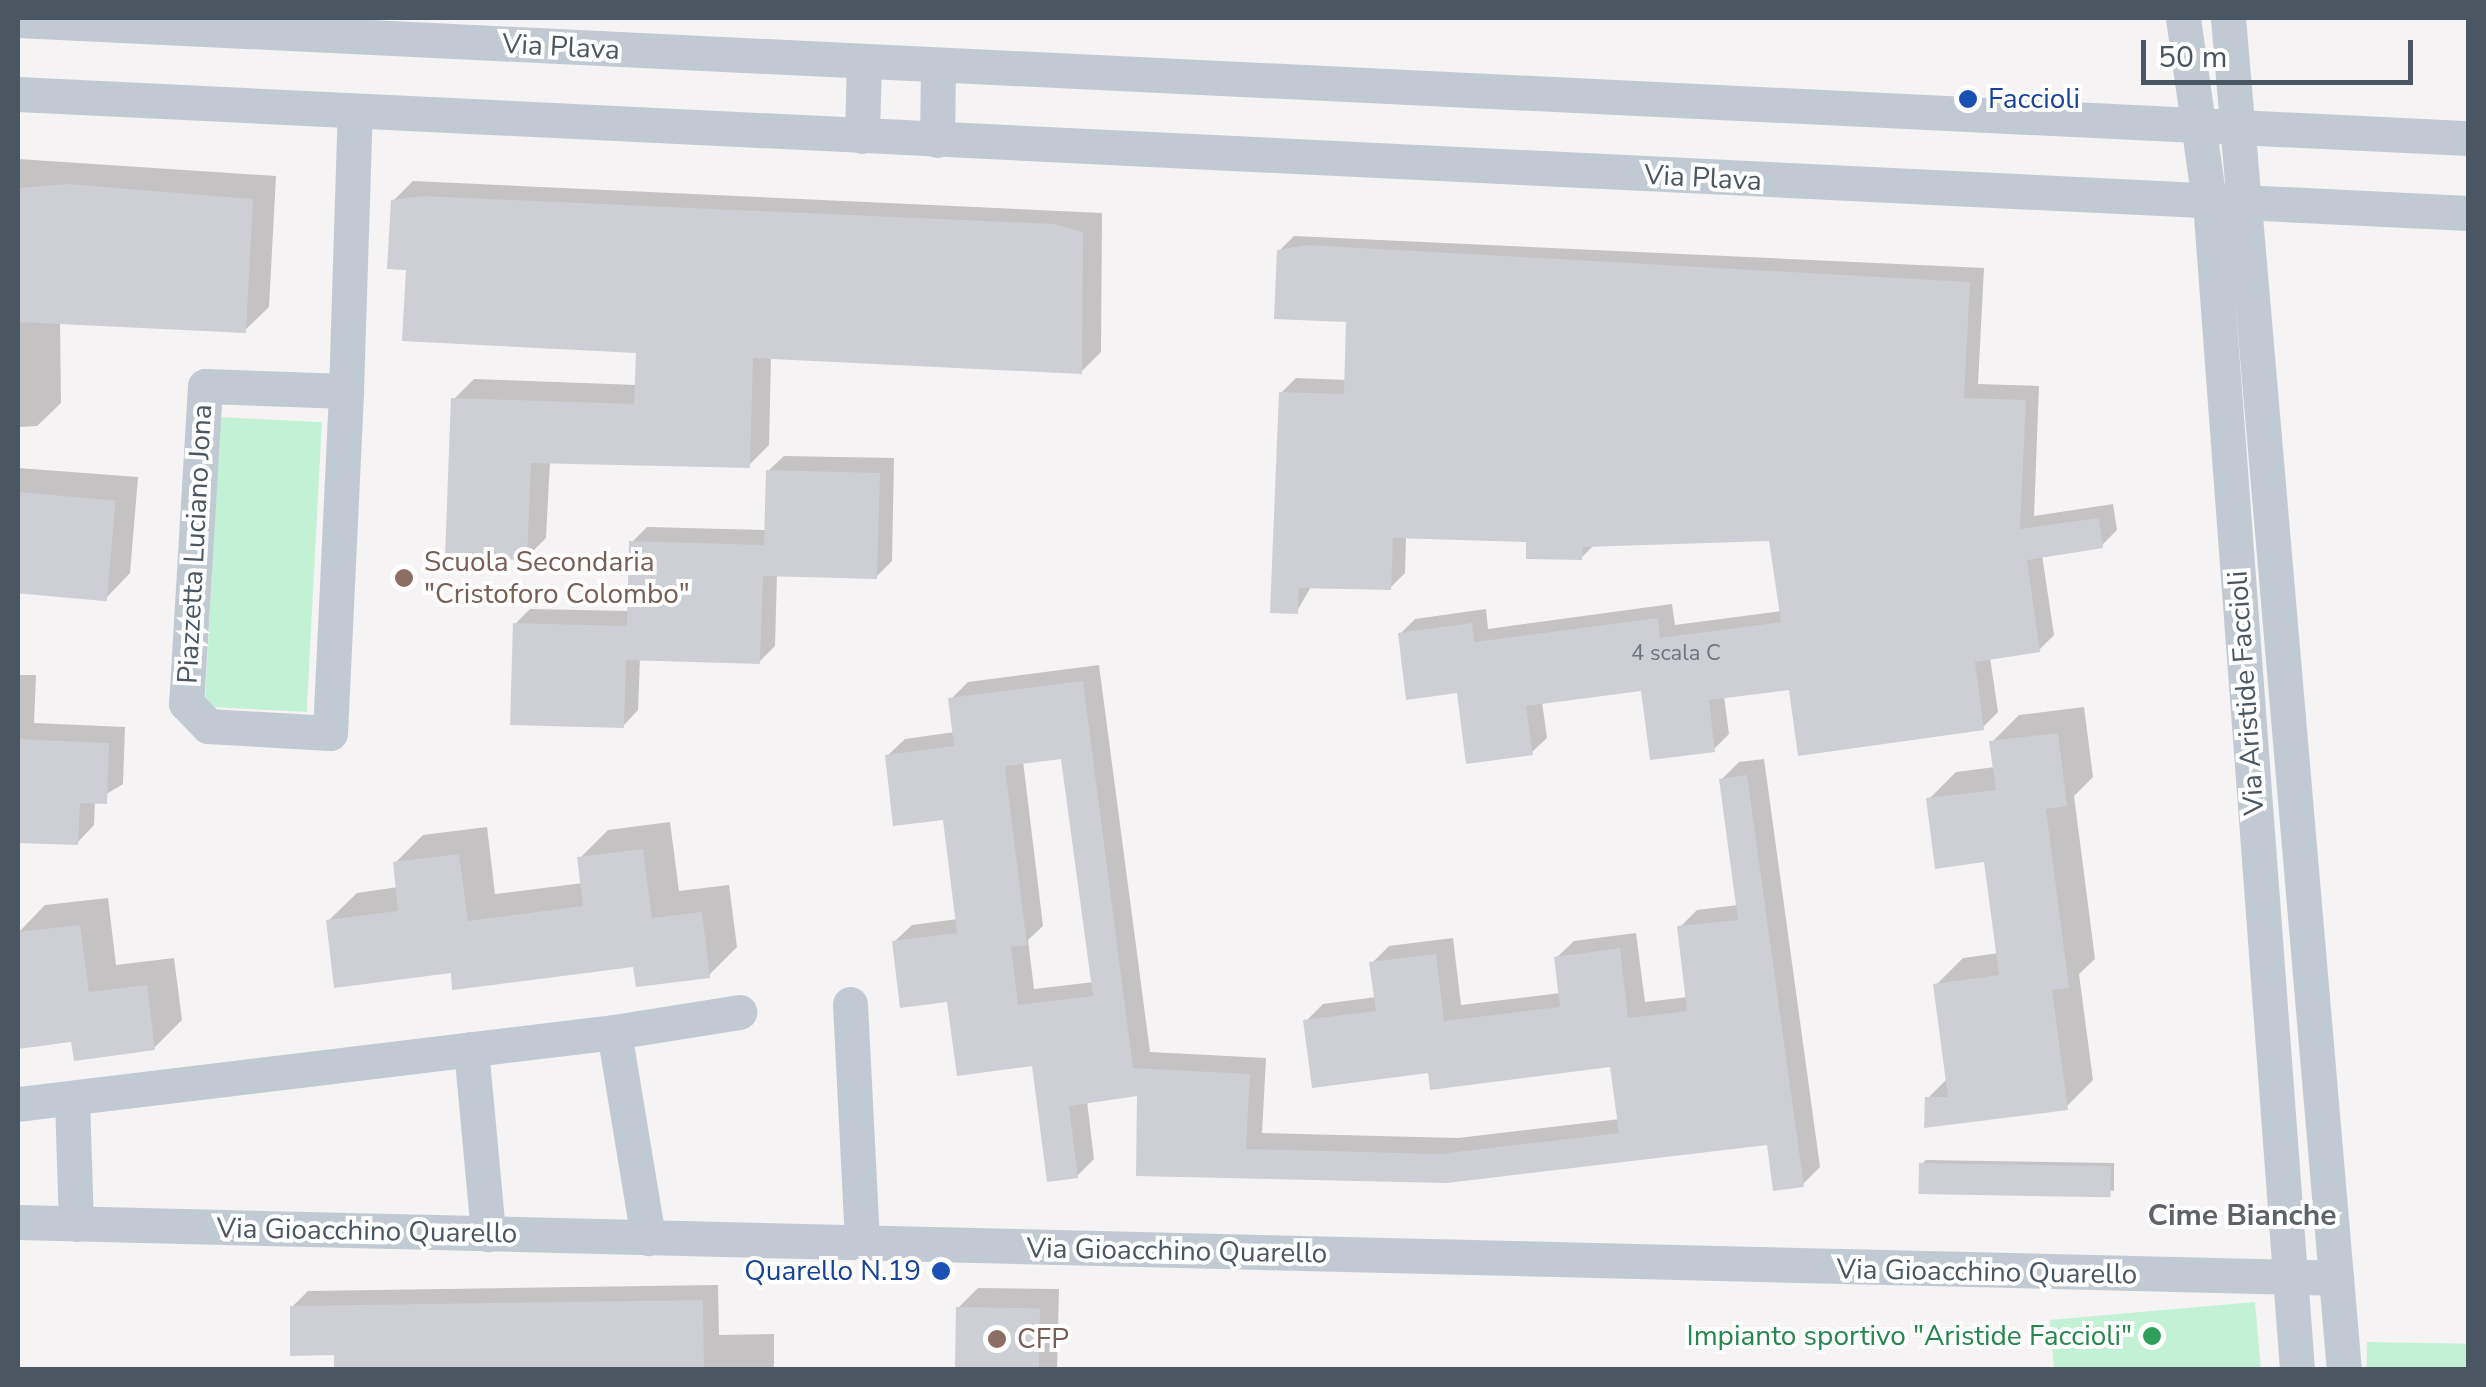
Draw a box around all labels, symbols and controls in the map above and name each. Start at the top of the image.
scale bar [2146,20,2418,82]
street label: Via Plava [501,27,621,67]
text: 50 m [2158,37,2227,78]
place label: Faccioli [1988,82,2080,116]
marker: Faccioli [1957,88,1979,110]
street label: Via Plava [1643,158,1763,198]
street label: Piazzetta Luciano Jona [171,403,219,685]
place label: Scuola Secondaria "Cristoforo Colombo" [424,545,690,611]
marker: Scuola Secondaria "Cristoforo Colombo" [393,567,415,589]
street label: Via Aristide Faccioli [2221,570,2271,816]
house number: 4 scala C [1631,641,1721,667]
district label: Cime Bianche [2148,1198,2336,1234]
street label: Via Gioacchino Quarello [216,1212,518,1250]
street label: Via Gioacchino Quarello [1026,1232,1328,1270]
street label: Via Gioacchino Quarello [1836,1253,2138,1291]
place label: Quarello N.19 [744,1254,921,1288]
marker: Quarello N.19 [930,1260,952,1282]
place label: Impianto sportivo "Aristide Faccioli" [1686,1319,2132,1353]
place label: CFP [1017,1322,1069,1356]
marker: Impianto sportivo "Aristide Faccioli" [2141,1325,2163,1347]
marker: CFP [986,1328,1008,1350]

